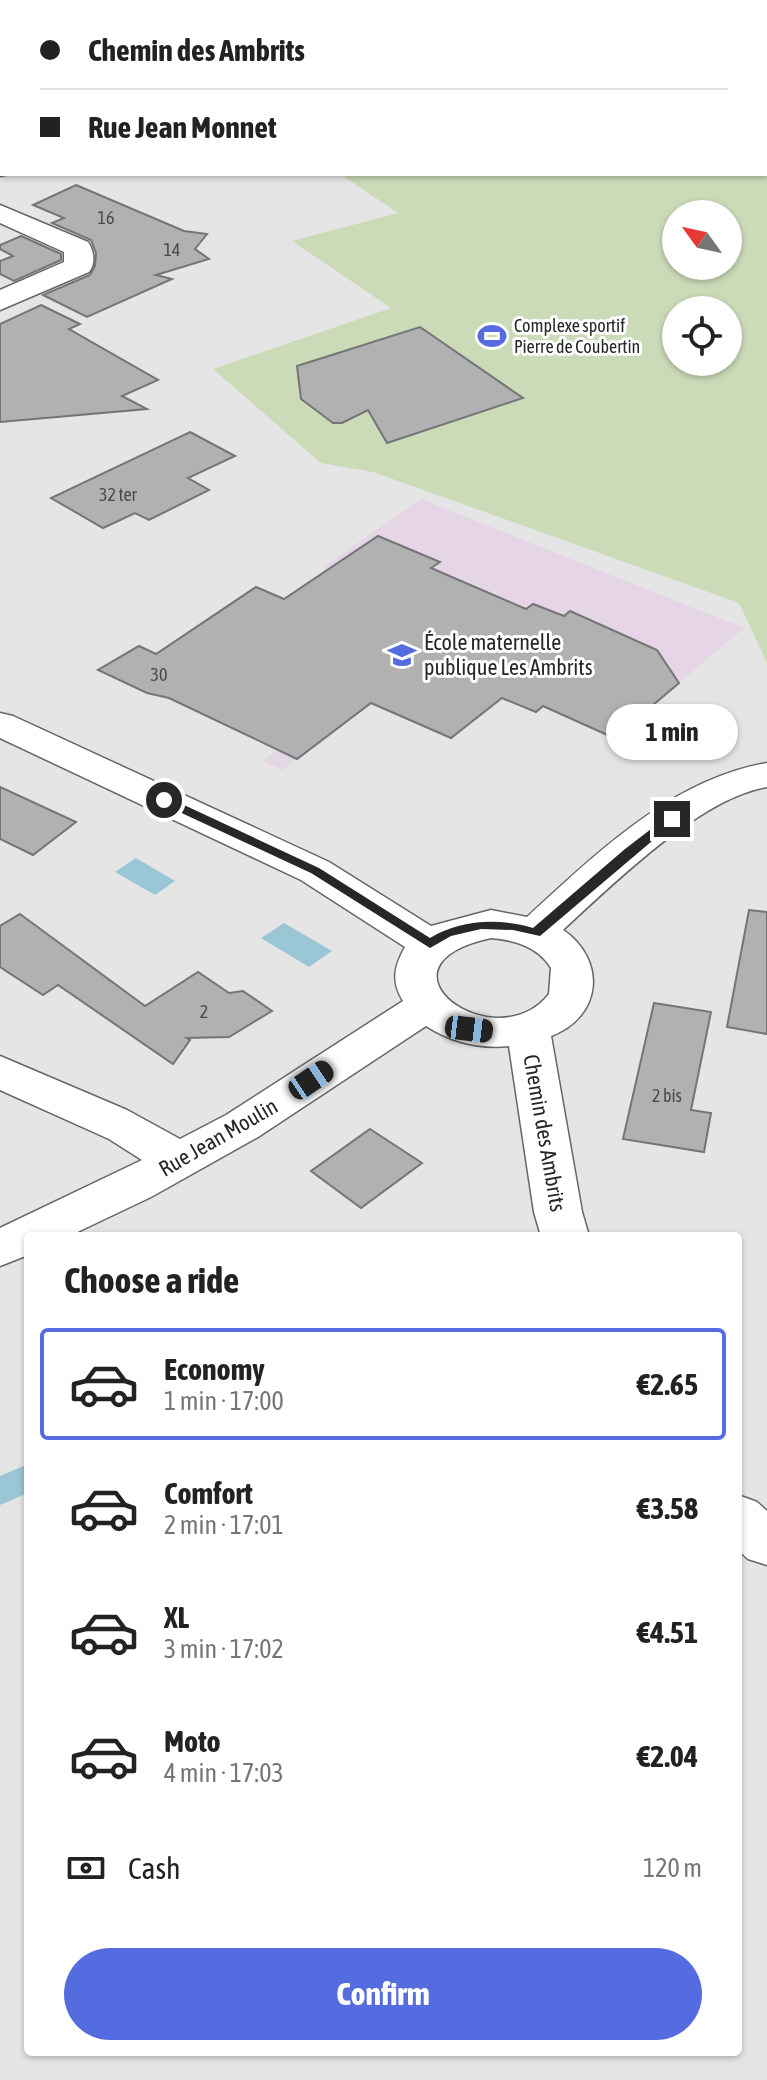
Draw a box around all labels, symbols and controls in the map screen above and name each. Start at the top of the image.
text: Chemin des Ambrits [88,33,305,67]
text: Rue Jean Monnet [88,110,277,144]
north arrow [662,200,742,280]
map controls [662,200,742,376]
house number: 16 [98,207,114,228]
house number: 14 [164,239,180,260]
button: locate [662,296,742,376]
place label: Complexe sportif Pierre de Coubertin [514,315,640,357]
sports icon: Complexe sportif Pierre de Coubertin [477,321,507,351]
house number: 32 ter [99,484,138,505]
place label: École maternelle publique Les Ambrits [424,629,593,680]
school or university icon: École maternelle publique Les Ambrits [387,640,417,670]
house number: 30 [151,664,167,685]
callout: 1 min [606,703,738,759]
text: 1 min [645,717,699,747]
route start [146,782,182,818]
route end [654,801,690,837]
house number: 2 [200,1001,208,1022]
car [444,1014,494,1044]
street label: Chemin des Ambrits [518,1052,572,1214]
car [284,1057,338,1103]
house number: 2 bis [652,1085,682,1106]
street label: Rue Jean Moulin [154,1093,282,1181]
text: Choose a ride [64,1259,239,1301]
icon: car [68,1348,140,1420]
text: Economy [164,1352,265,1386]
text: €2.65 [637,1367,698,1401]
text: 1 min · 17:00 [164,1386,284,1416]
icon: car [68,1472,140,1544]
text: Comfort [164,1476,253,1510]
text: €3.58 [637,1491,698,1525]
text: 2 min · 17:01 [164,1510,284,1540]
icon: car [68,1596,140,1668]
text: XL [164,1600,189,1634]
text: €4.51 [637,1615,698,1649]
text: 3 min · 17:02 [164,1634,284,1664]
icon: car [68,1720,140,1792]
text: Moto [164,1724,221,1758]
text: €2.04 [637,1739,698,1773]
text: 4 min · 17:03 [164,1758,284,1788]
icon: cash [64,1846,108,1890]
text: Cash [128,1851,181,1885]
text: 120 m [643,1853,702,1883]
button: Confirm [64,1948,702,2040]

